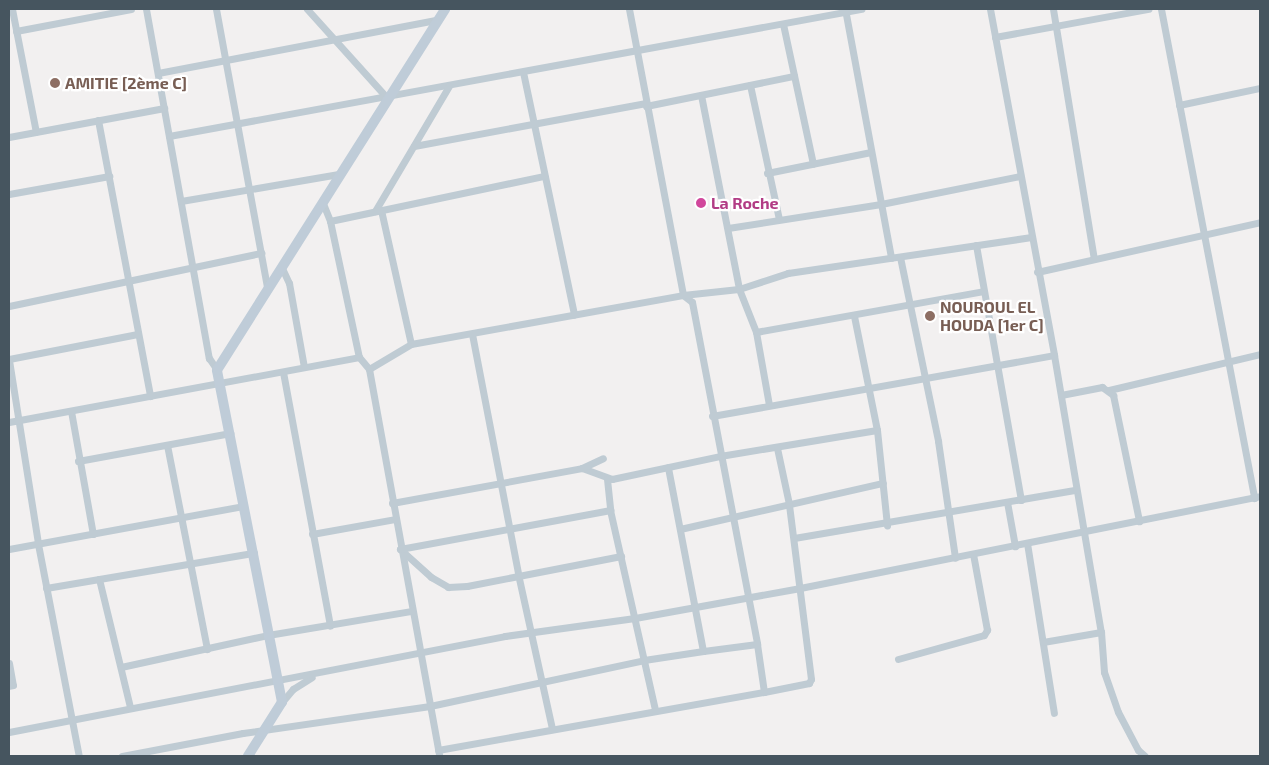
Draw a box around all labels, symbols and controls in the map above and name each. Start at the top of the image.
place label: AMITIE [2ème C] [65,73,187,93]
marker: AMITIE [2ème C] [49,77,61,89]
place label: La Roche [711,193,779,213]
marker: La Roche [695,197,707,209]
place label: NOUROUL EL HOUDA [1er C] [940,297,1044,335]
marker: NOUROUL EL HOUDA [1er C] [924,310,936,322]

